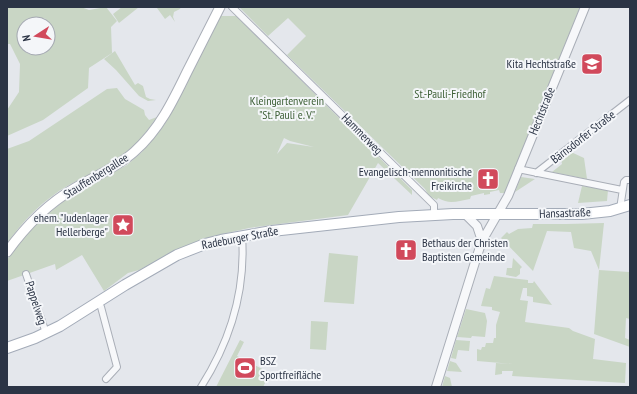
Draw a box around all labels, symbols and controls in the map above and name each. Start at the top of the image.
north arrow [16,16,56,56]
text: N [19,34,34,42]
school or university icon: Kita Hechtstraße [579,51,605,77]
place label: Kita Hechtstraße [506,56,576,71]
street label: Hechtstraße [525,85,558,137]
park label: St.-Pauli-Friedhof [414,86,487,101]
park label: Kleingartenverein "St. Pauli e. V." [250,93,324,122]
street label: Bärnsdorfer Straße [547,107,618,166]
street label: Hammerweg [339,110,386,157]
street label: Stauffenbergallee [61,150,131,201]
place label: Evangelisch-mennonitische Freikirche [359,164,472,193]
church icon: Evangelisch-mennonitische Freikirche [475,166,501,192]
street label: Hansastraße [539,204,591,221]
place label: ehem. "Judenlager Hellerberge" [34,210,109,239]
place icon: ehem. "Judenlager Hellerberge" [110,212,136,238]
street label: Radeburger Straße [200,223,280,252]
place label: Bethaus der Christen Baptisten Gemeinde [422,235,508,264]
church icon: Bethaus der Christen Baptisten Gemeinde [393,237,419,263]
street label: Pappelweg [22,279,51,327]
place label: BSZ Sportfreifläche [260,353,321,382]
sports icon: BSZ Sportfreifläche [232,355,258,381]

